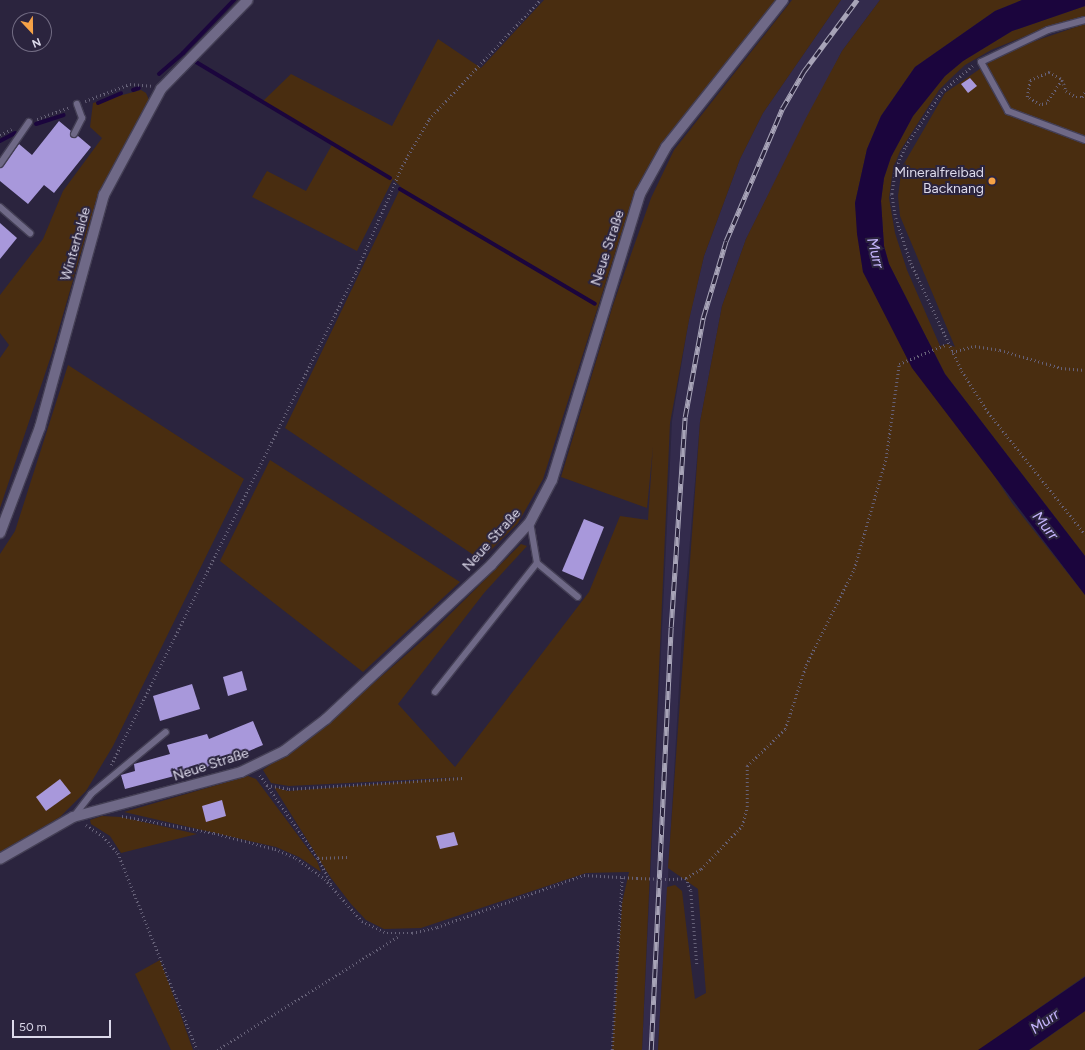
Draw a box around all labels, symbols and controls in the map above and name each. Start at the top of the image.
north arrow [12,12,52,52]
text: N [30,35,43,50]
place label: Mineralfreibad Backnang [894,165,984,198]
marker: Mineralfreibad Backnang [987,176,997,186]
street label: Winterhalde [57,205,95,283]
street label: Neue Straße [588,208,628,288]
water label: Murr [862,236,888,270]
street label: Neue Straße [459,505,525,575]
water label: Murr [1028,508,1062,544]
street label: Neue Straße [171,745,251,785]
water label: Murr [1027,1006,1063,1038]
scale bar [14,1012,113,1038]
text: 50 m [19,1020,47,1034]

